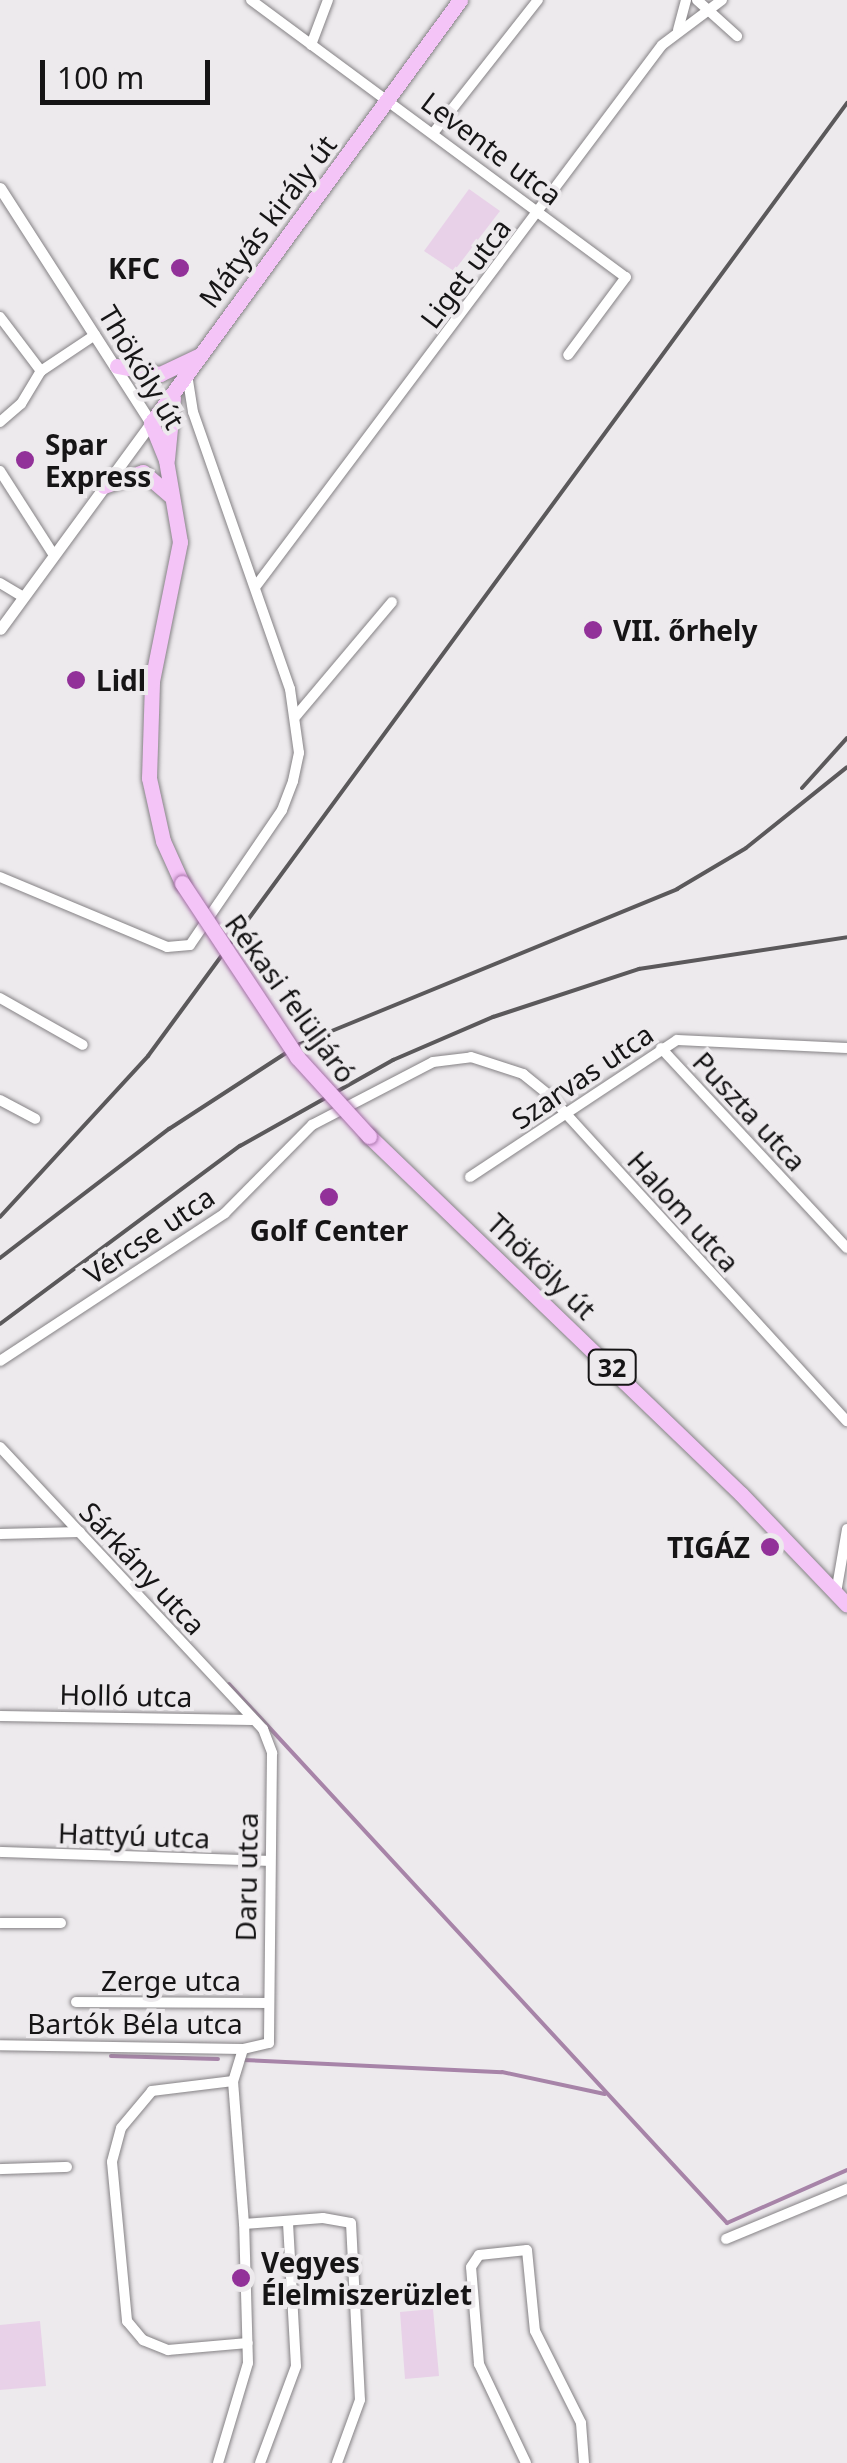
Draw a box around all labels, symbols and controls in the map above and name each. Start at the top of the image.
scale bar [45,40,215,102]
text: 100 m [57,57,144,98]
street label: Levente utca [415,84,569,212]
street label: Mátyás király út [191,128,343,314]
street label: Liget utca [413,211,517,335]
place label: KFC [108,251,160,285]
marker: KFC [169,257,191,279]
street label: Thököly út [92,299,192,435]
place label: Spar Express [45,427,151,493]
marker: Spar Express [14,449,36,471]
place label: VII. őrhely [613,613,757,647]
marker: VII. őrhely [582,619,604,641]
place label: Lidl [96,663,146,697]
marker: Lidl [65,669,87,691]
street label: Rékasi felüljáró [219,907,363,1089]
street label: Szarvas utca [505,1017,659,1135]
street label: Puszta utca [686,1045,814,1177]
street label: Halom utca [621,1144,747,1278]
street label: Vércse utca [78,1179,220,1291]
marker: Golf Center [318,1186,340,1208]
street label: Thököly út [481,1206,603,1326]
place label: Golf Center [250,1213,408,1247]
road number: 32 [587,1347,637,1387]
street label: Sárkány utca [73,1495,213,1641]
place label: TIGÁZ [667,1530,750,1564]
marker: TIGÁZ [759,1536,781,1558]
street label: Holló utca [59,1677,193,1713]
street label: Daru utca [228,1812,264,1942]
street label: Hattyú utca [57,1816,211,1854]
street label: Zerge utca [101,1963,241,1997]
street label: Bartók Béla utca [27,2006,243,2040]
place label: Vegyes Élelmiszerüzlet [261,2245,472,2311]
marker: Vegyes Élelmiszerüzlet [230,2267,252,2289]

